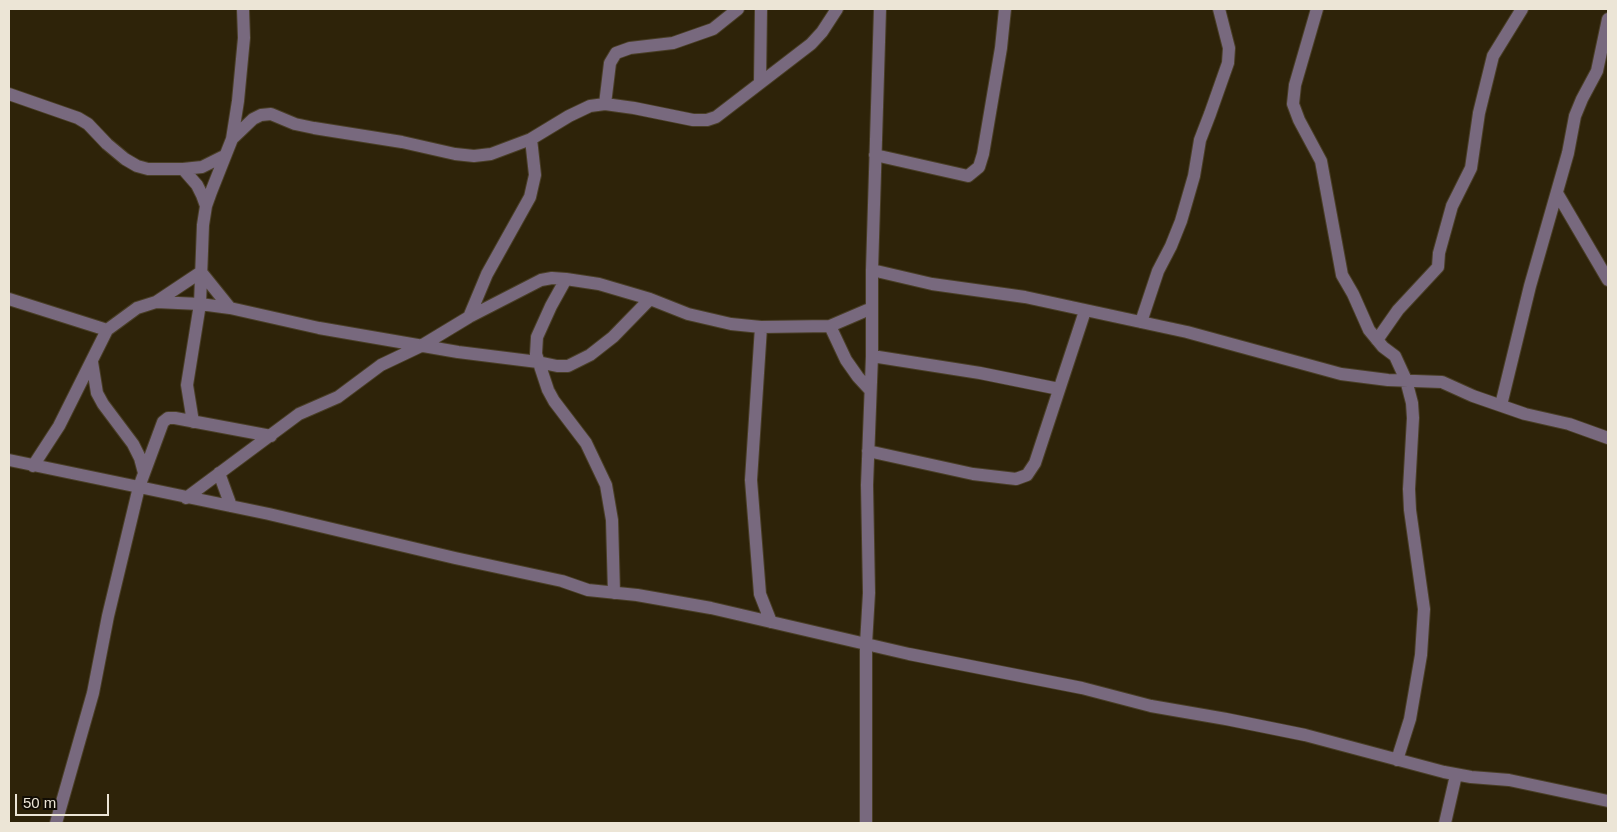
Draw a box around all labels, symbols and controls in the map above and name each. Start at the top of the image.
scale bar [18,784,111,816]
text: 50 m [23,794,56,811]

